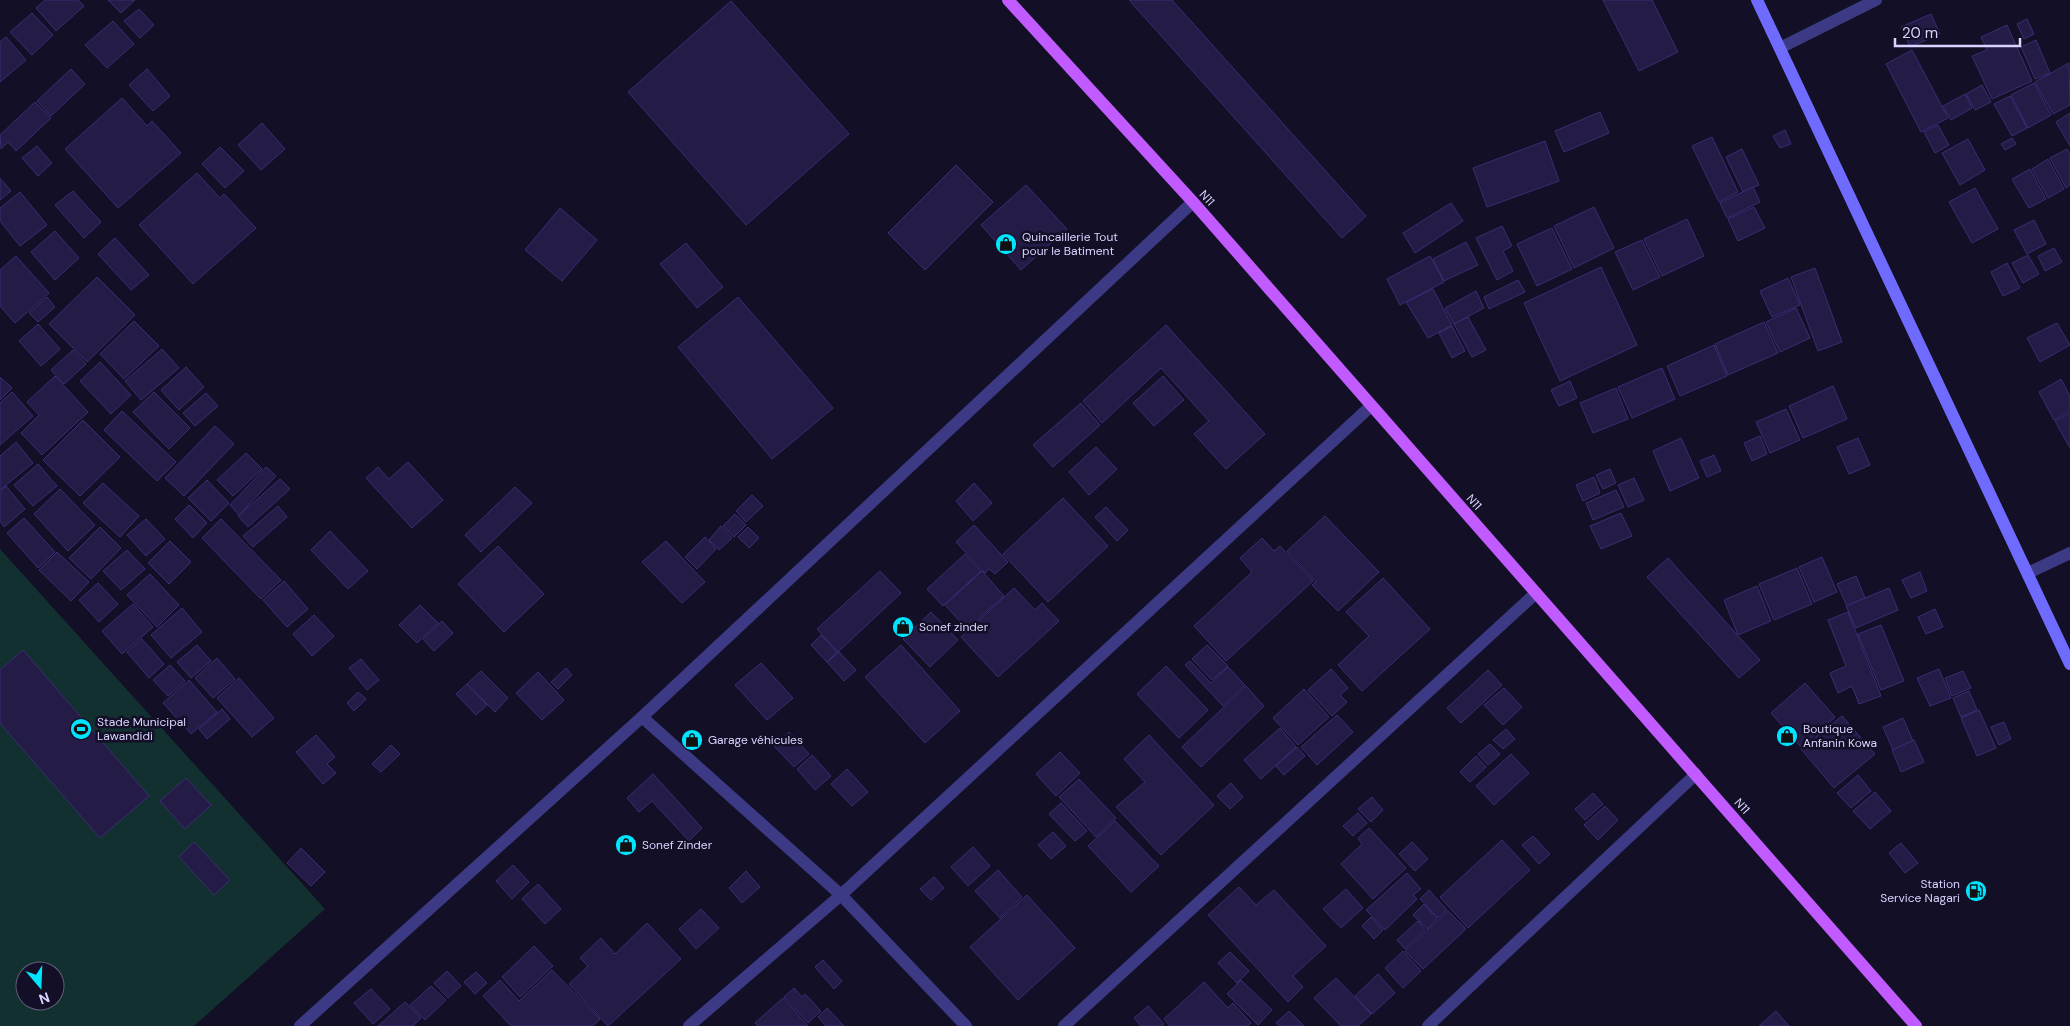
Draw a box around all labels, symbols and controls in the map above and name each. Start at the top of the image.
scale bar [1895,15,2020,47]
text: 20 m [1902,23,1938,43]
street label: N11 [1196,187,1218,209]
place label: Quincaillerie Tout pour le Batiment [1022,229,1118,259]
shop icon: Quincaillerie Tout pour le Batiment [994,232,1018,256]
street label: N11 [1463,491,1485,513]
shop icon: Sonef zinder [891,615,915,639]
place label: Sonef zinder [919,619,989,635]
place label: Stade Municipal Lawandidi [97,714,186,744]
sports icon: Stade Municipal Lawandidi [69,717,93,741]
place label: Boutique Anfanin Kowa [1803,721,1877,751]
shop icon: Boutique Anfanin Kowa [1775,724,1799,748]
shop icon: Garage véhicules [680,728,704,752]
place label: Garage véhicules [708,732,803,748]
street label: N11 [1731,795,1753,817]
shop icon: Sonef Zinder [614,833,638,857]
place label: Sonef Zinder [642,837,713,853]
place label: Station Service Nagari [1880,876,1960,906]
fuel station icon: Station Service Nagari [1964,879,1988,903]
north arrow [15,961,65,1011]
text: N [36,988,52,1008]

